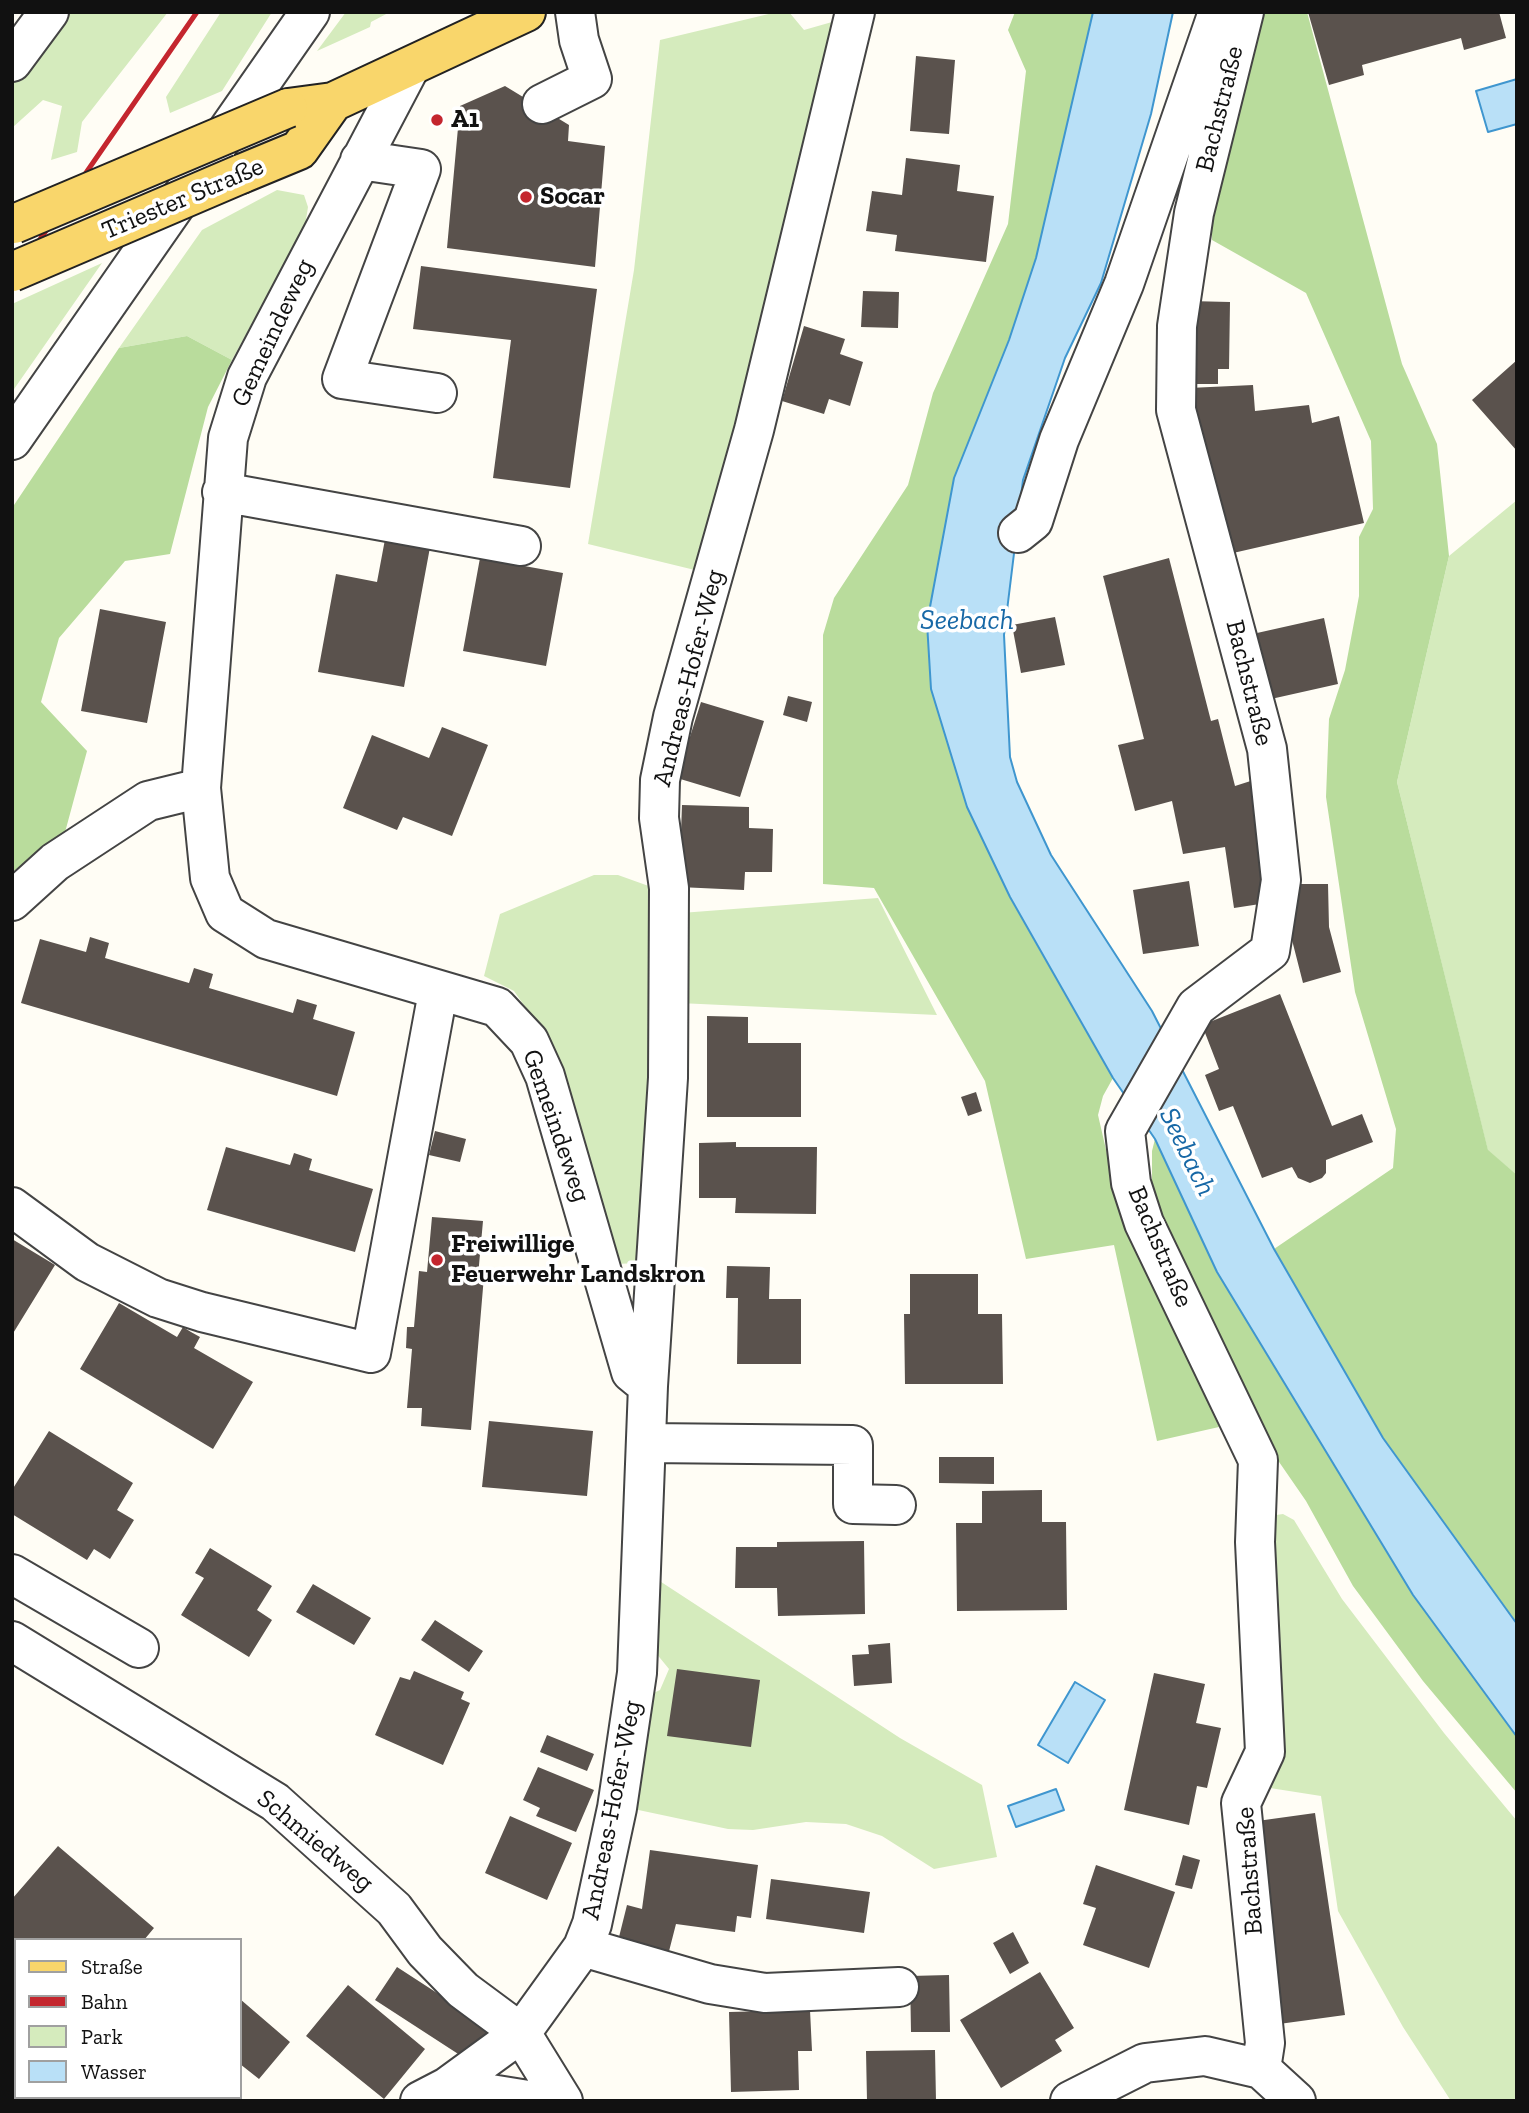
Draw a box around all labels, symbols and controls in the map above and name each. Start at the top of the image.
street label: Bachstraße [1189,43,1251,175]
place label: A1 [451,104,479,136]
marker: A1 [429,112,445,128]
street label: Triester Straße [98,151,268,247]
place label: Socar [540,181,605,213]
marker: Socar [518,189,534,205]
street label: Gemeindeweg [225,254,321,412]
street label: Andreas-Hofer-Weg [647,566,731,790]
water label: Seebach [920,604,1014,638]
street label: Bachstraße [1218,617,1280,749]
street label: Gemeindeweg [515,1046,597,1206]
water label: Seebach [1151,1102,1223,1202]
street label: Bachstraße [1121,1182,1199,1312]
place label: Freiwillige Feuerwehr Landskron [451,1229,705,1290]
marker: Freiwillige Feuerwehr Landskron [429,1252,445,1268]
street label: Andreas-Hofer-Weg [575,1698,649,1922]
street label: Schmiedweg [250,1783,380,1899]
street label: Bachstraße [1230,1806,1270,1936]
legend [14,1938,242,2099]
text: Straße [81,1954,143,1979]
text: Bahn [81,1989,128,2014]
text: Park [81,2024,123,2049]
text: Wasser [81,2059,147,2084]

